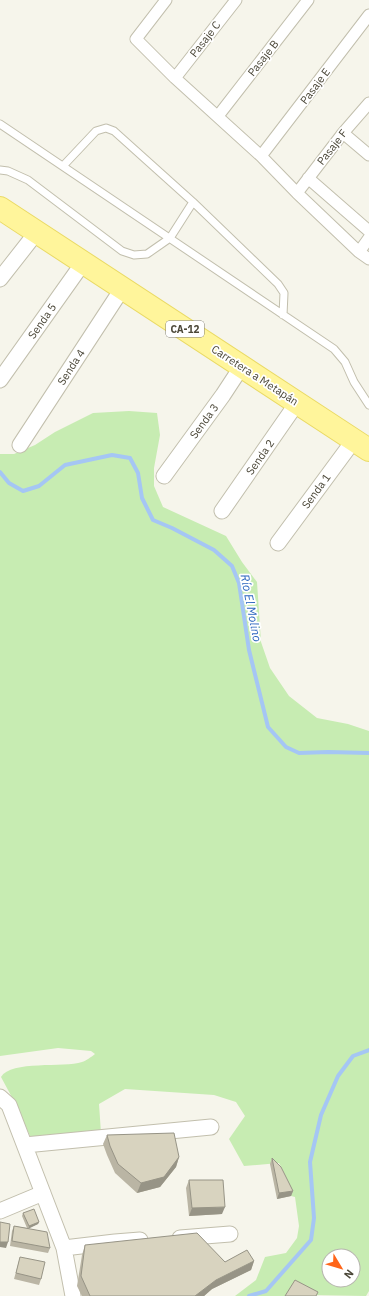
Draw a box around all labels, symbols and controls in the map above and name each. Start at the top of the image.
street label: Pasaje C [187,18,224,60]
street label: Pasaje B [244,37,282,79]
street label: Pasaje E [297,65,333,107]
street label: Pasaje F [314,126,350,168]
street label: Senda 5 [25,301,59,341]
road number: CA-12 [166,321,204,337]
street label: Carretera a Metapán [209,342,301,408]
street label: Senda 4 [54,346,88,388]
street label: Senda 3 [187,401,221,441]
street label: Senda 2 [243,437,277,477]
street label: Senda 1 [299,470,334,511]
water label: Río El Molino [238,573,265,643]
north arrow [321,1248,361,1288]
text: N [341,1267,357,1282]

